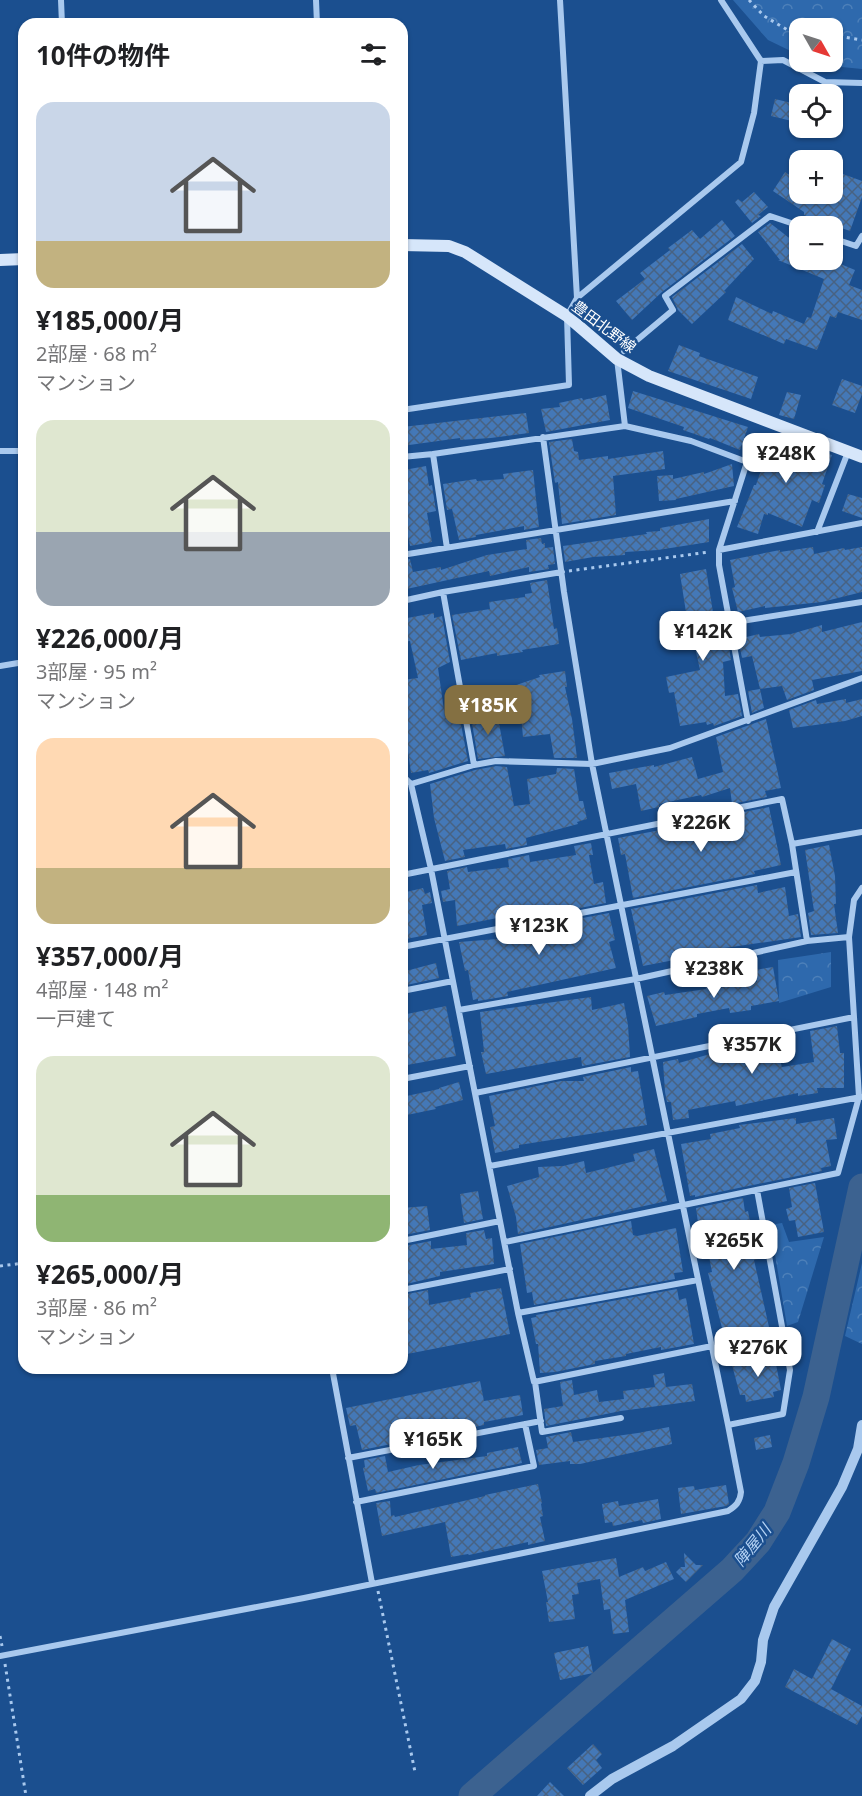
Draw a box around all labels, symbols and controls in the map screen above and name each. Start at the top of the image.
north arrow [789,18,843,72]
map controls [789,18,843,270]
text: 10件の物件 [36,37,170,73]
icon: filters [357,38,390,71]
button: locate [789,84,843,138]
icon: home [159,141,267,249]
button: + [789,150,843,204]
button: − [789,216,843,270]
street label: 豊田北野線 [569,296,641,357]
text: ¥185,000/月 [36,302,184,338]
text: 2部屋 · 68 m² [36,340,157,367]
text: マンション [36,369,136,396]
pin: ¥248K [744,433,828,484]
text: ¥248K [756,439,816,466]
icon: home [159,459,267,567]
pin: ¥142K [661,611,745,662]
text: ¥142K [673,617,733,644]
text: ¥226,000/月 [36,620,184,656]
text: 3部屋 · 95 m² [36,658,157,685]
pin: ¥185K [446,685,530,736]
text: マンション [36,687,136,714]
text: ¥185K [458,691,518,718]
icon: home [159,777,267,885]
pin: ¥226K [659,802,743,853]
text: ¥226K [671,808,731,835]
pin: ¥123K [497,905,581,956]
text: ¥123K [509,911,569,938]
text: ¥357,000/月 [36,938,184,974]
pin: ¥238K [672,948,756,999]
text: ¥238K [684,954,744,981]
text: 4部屋 · 148 m² [36,976,168,1003]
text: 一戸建て [36,1005,116,1032]
pin: ¥357K [710,1024,794,1075]
text: ¥357K [722,1030,782,1057]
icon: home [159,1095,267,1203]
pin: ¥265K [692,1220,776,1271]
text: ¥265K [704,1226,764,1253]
text: ¥265,000/月 [36,1256,184,1292]
text: 3部屋 · 86 m² [36,1294,157,1321]
text: マンション [36,1323,136,1350]
pin: ¥276K [716,1327,800,1378]
text: ¥276K [728,1333,788,1360]
pin: ¥165K [391,1419,475,1470]
text: ¥165K [403,1425,463,1452]
water label: 陣屋川 [728,1518,777,1571]

